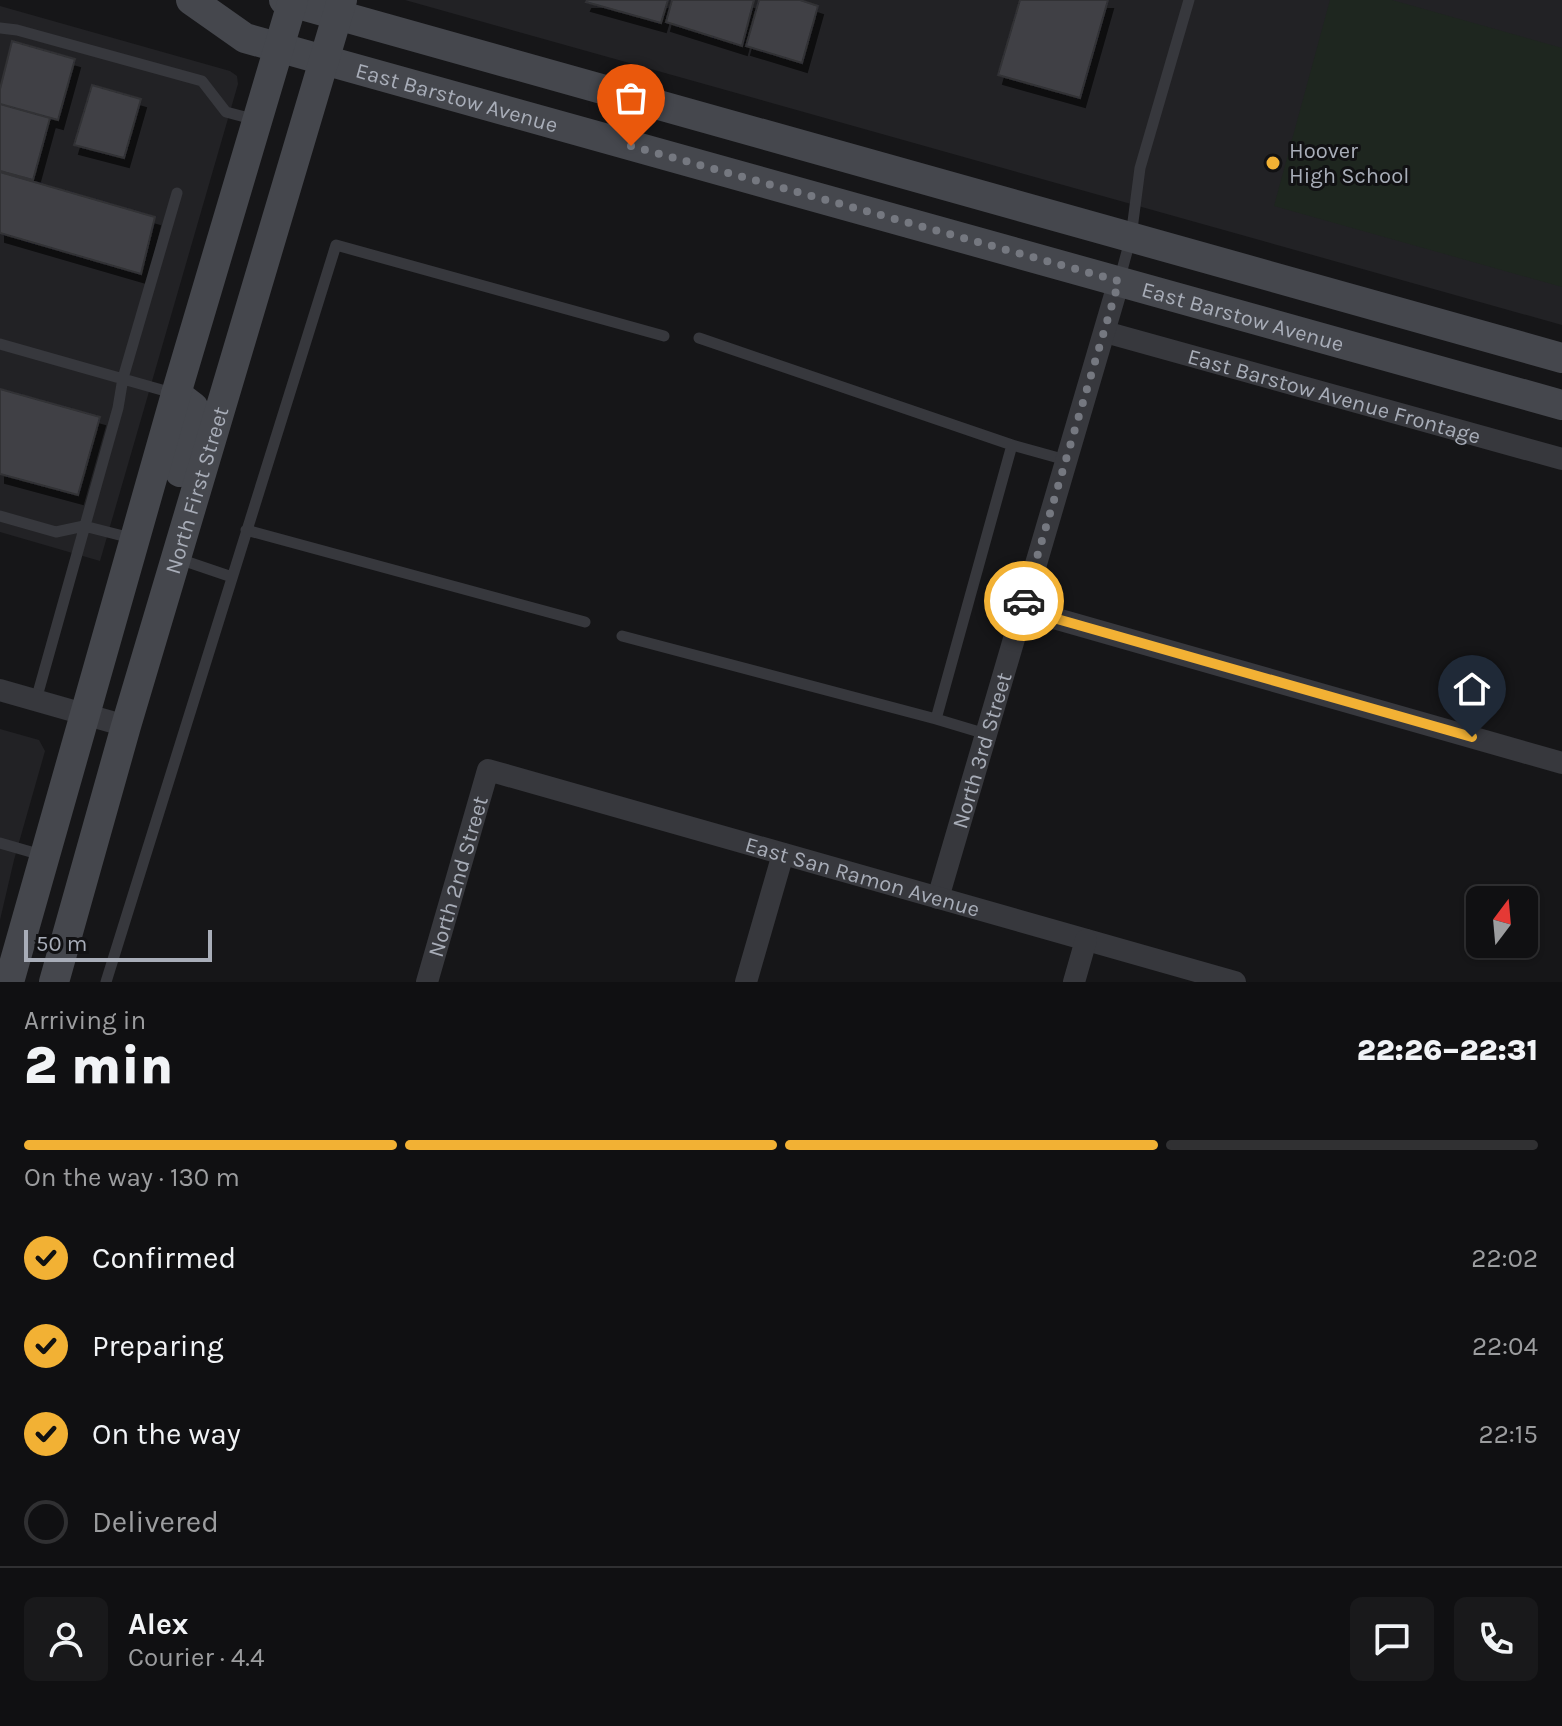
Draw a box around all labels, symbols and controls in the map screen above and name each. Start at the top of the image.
street label: East Barstow Avenue [353,57,561,139]
pin [597,64,665,146]
icon: bag [609,76,653,120]
place label: Hoover High School [1289,138,1409,189]
marker: Hoover High School [1264,154,1282,172]
street label: East Barstow Avenue [1139,276,1347,358]
street label: East Barstow Avenue Frontage [1185,344,1484,450]
street label: North First Street [160,404,234,577]
courier [984,561,1064,641]
icon: car [1002,579,1046,623]
pin [1438,655,1506,737]
icon: home [1450,667,1494,711]
street label: North 3rd Street [947,669,1018,832]
street label: North 2nd Street [423,793,494,960]
street label: East San Ramon Avenue [742,832,983,923]
north arrow [1466,886,1538,958]
map controls [1466,886,1538,958]
scale bar [24,926,212,962]
text: 50 m [36,931,87,957]
text: Arriving in [24,1005,146,1036]
text: 22:26–22:31 [1357,1032,1538,1068]
text: 2 min [24,1035,173,1096]
text: On the way · 130 m [24,1162,240,1193]
icon: check [24,1236,68,1280]
text: Confirmed [92,1240,236,1276]
text: 22:02 [1471,1243,1538,1274]
icon: check [24,1324,68,1368]
text: Preparing [92,1328,224,1364]
text: 22:04 [1472,1331,1538,1362]
icon: check [24,1412,68,1456]
text: On the way [92,1416,241,1452]
text: 22:15 [1479,1419,1538,1450]
text: Delivered [92,1504,219,1540]
button: person [24,1597,108,1681]
button: chat [1350,1597,1434,1681]
button: phone [1454,1597,1538,1681]
text: Alex [128,1606,188,1642]
text: Courier · 4.4 [128,1642,264,1673]

